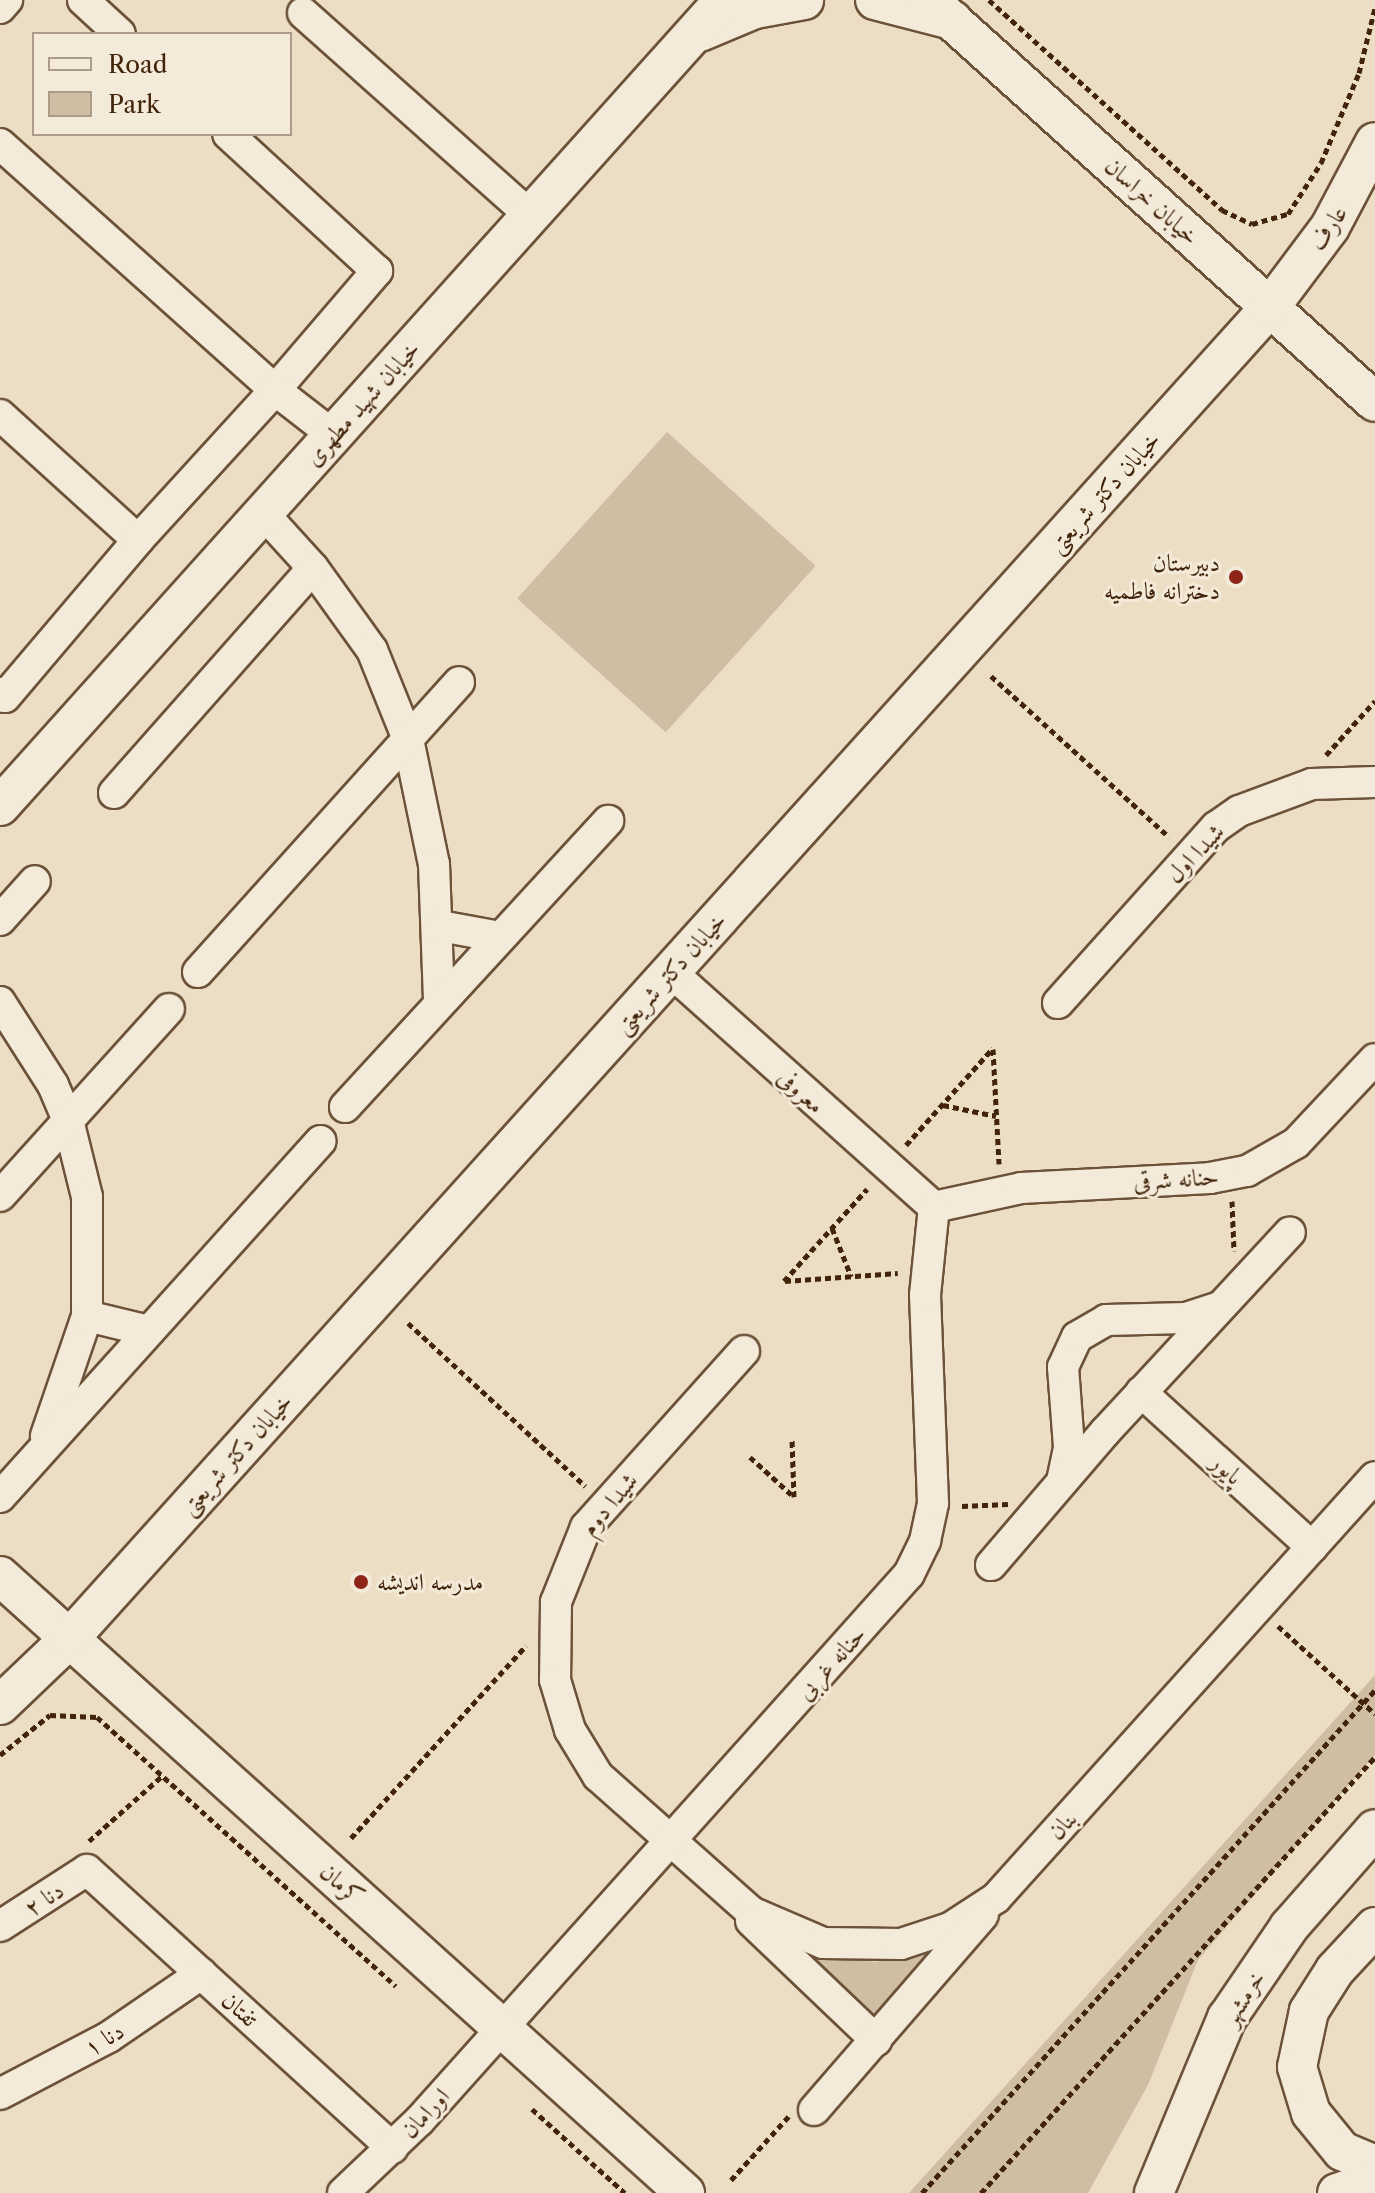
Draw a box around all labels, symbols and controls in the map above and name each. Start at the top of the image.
legend [32,32,292,136]
text: Road [108,50,167,79]
text: Park [108,90,160,119]
street label: خیابان خراسان [1099,151,1205,251]
street label: عارف [1303,200,1353,256]
street label: خیابان شهید مطهری [298,334,426,472]
street label: خیابان دکتر شریعتی [1042,425,1166,559]
place label: دبیرستان دخترانه فاطمیه [1104,549,1220,605]
marker: دبیرستان دخترانه فاطمیه [1227,568,1245,586]
street label: شیدا اول [1160,817,1230,889]
street label: خیابان دکتر شریعتی [608,906,732,1040]
street label: معروفی [772,1063,830,1119]
street label: حنانه شرقی [1132,1162,1220,1196]
street label: خیابان دکتر شریعتی [174,1387,298,1521]
street label: پایور [1205,1447,1249,1491]
street label: شیدا دوم [574,1467,644,1541]
place label: مدرسه اندیشه [377,1568,483,1596]
marker: مدرسه اندیشه [352,1573,370,1591]
street label: حنانه غربی [790,1620,872,1706]
street label: بنان [1042,1805,1082,1845]
street label: کرمان [314,1857,370,1911]
street label: دنا ۲ [19,1876,69,1922]
street label: خرمشهر [1215,1965,1271,2031]
street label: تفتان [216,1985,264,2033]
street label: دنا ۱ [79,2016,129,2062]
street label: اورامان [395,2082,455,2144]

